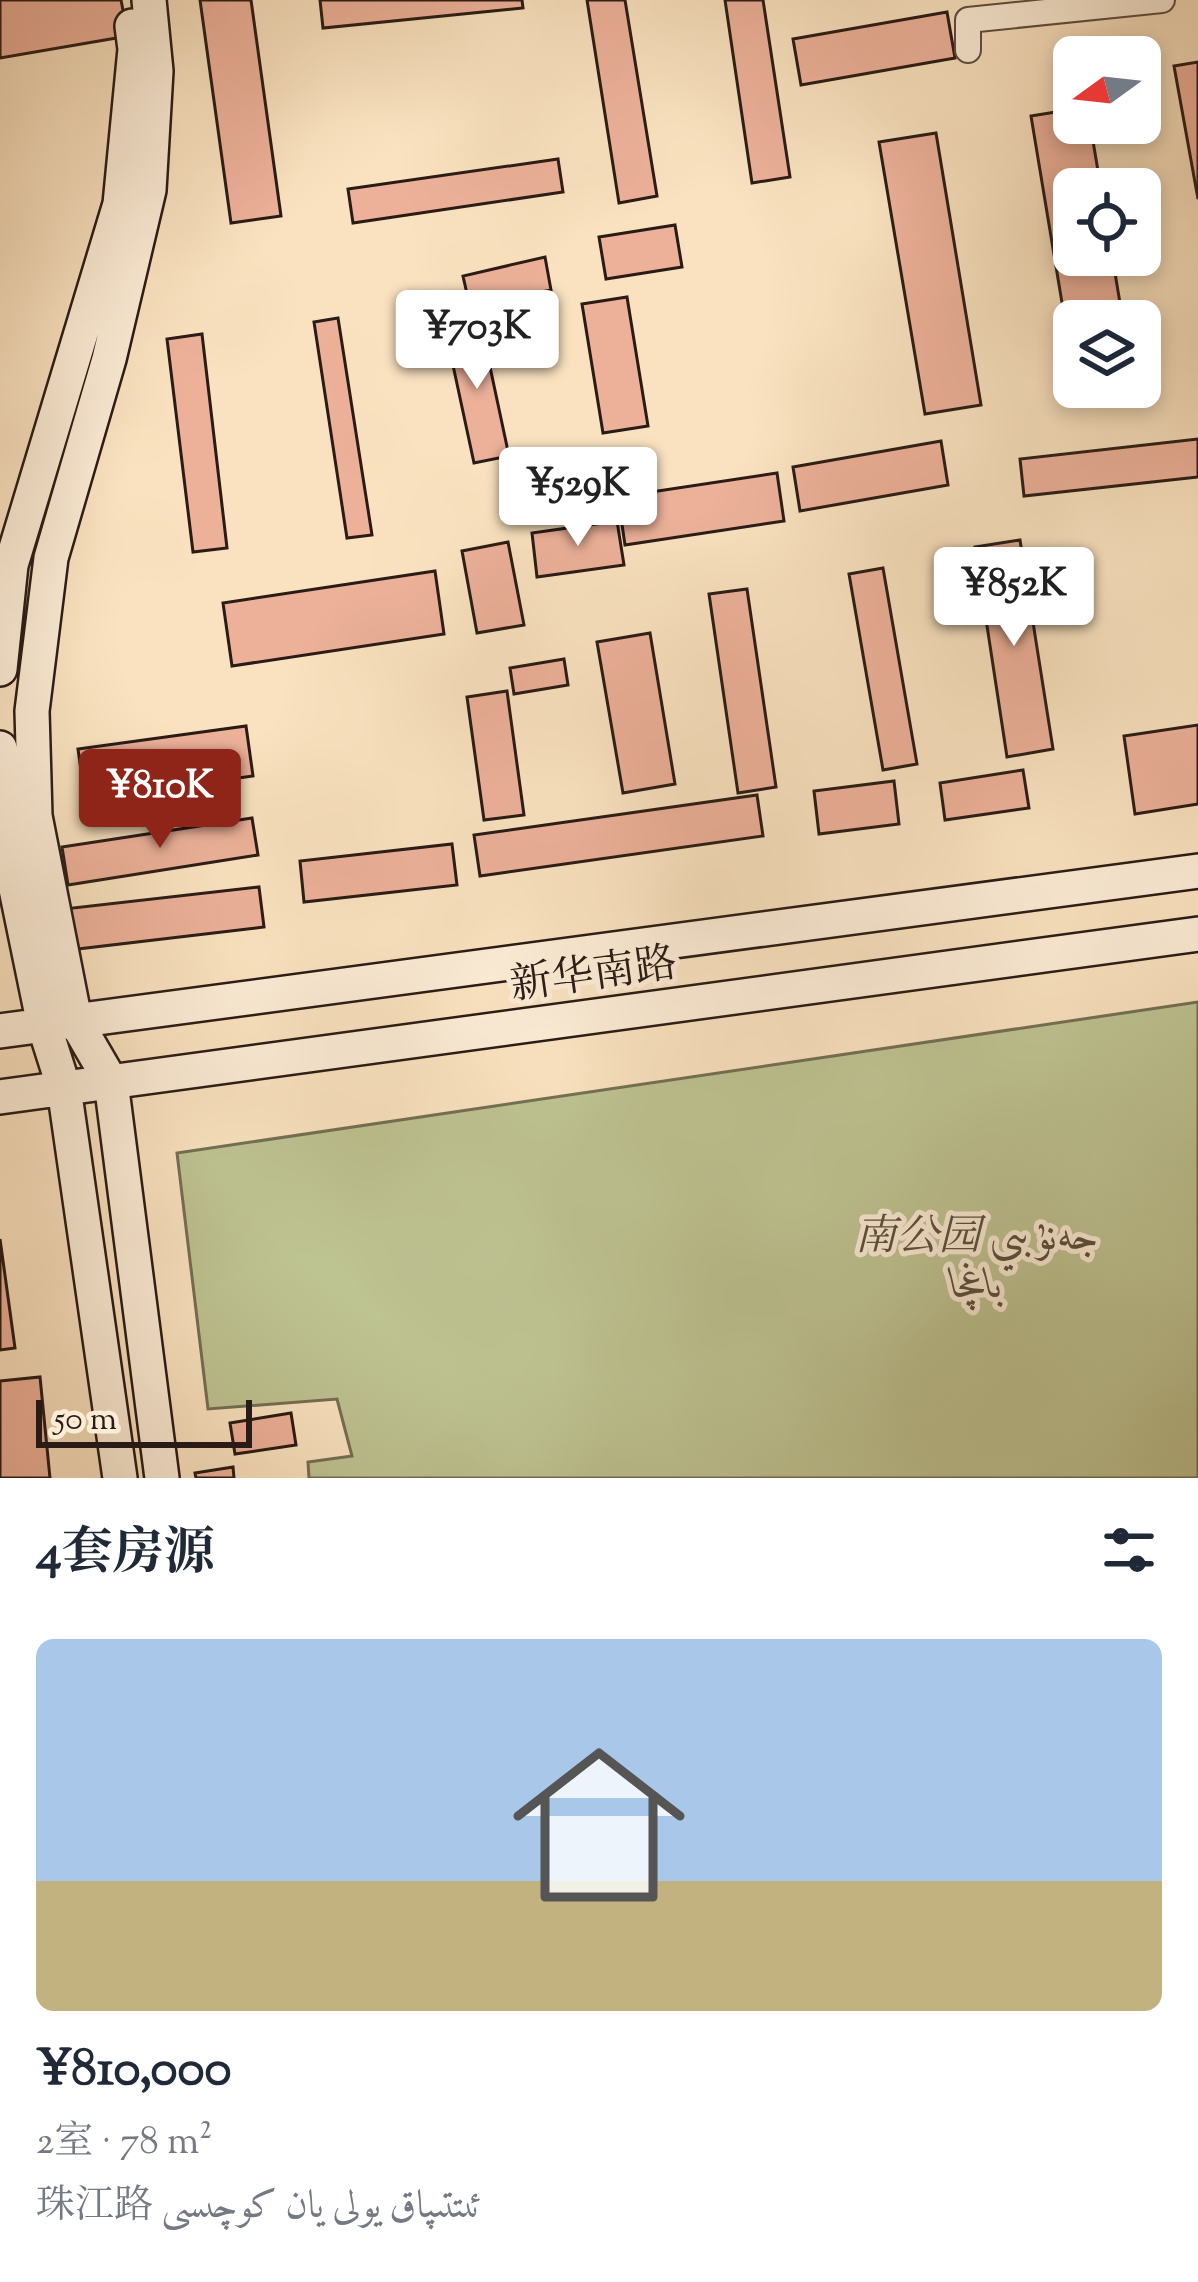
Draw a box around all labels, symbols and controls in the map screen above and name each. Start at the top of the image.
north arrow [1053,36,1161,144]
map controls [1053,36,1161,408]
button: locate [1053,168,1161,276]
pin: ¥703K [393,290,561,392]
button: layers [1053,300,1161,408]
text: ¥703K [423,301,531,357]
pin: ¥529K [494,447,662,549]
text: ¥529K [526,458,630,514]
pin: ¥852K [930,547,1098,649]
text: ¥852K [961,558,1067,614]
pin: ¥810K [76,749,244,851]
text: ¥810K [106,760,214,816]
street label: 新华南路 [506,936,681,1018]
park label: 南公园 جەنۇبىي باغچا [855,1209,1100,1317]
scale bar [36,1394,252,1447]
text: 50 m [54,1397,117,1445]
icon: filters [1096,1517,1162,1583]
text: 4套房源 [36,1519,215,1592]
icon: home [491,1717,707,1933]
text: ¥810,000 [36,2035,231,2108]
text: 2室 · 78 m² [36,2116,212,2172]
text: 珠江路 ئىتتىپاق يولى يان كوچىسى [36,2180,482,2236]

